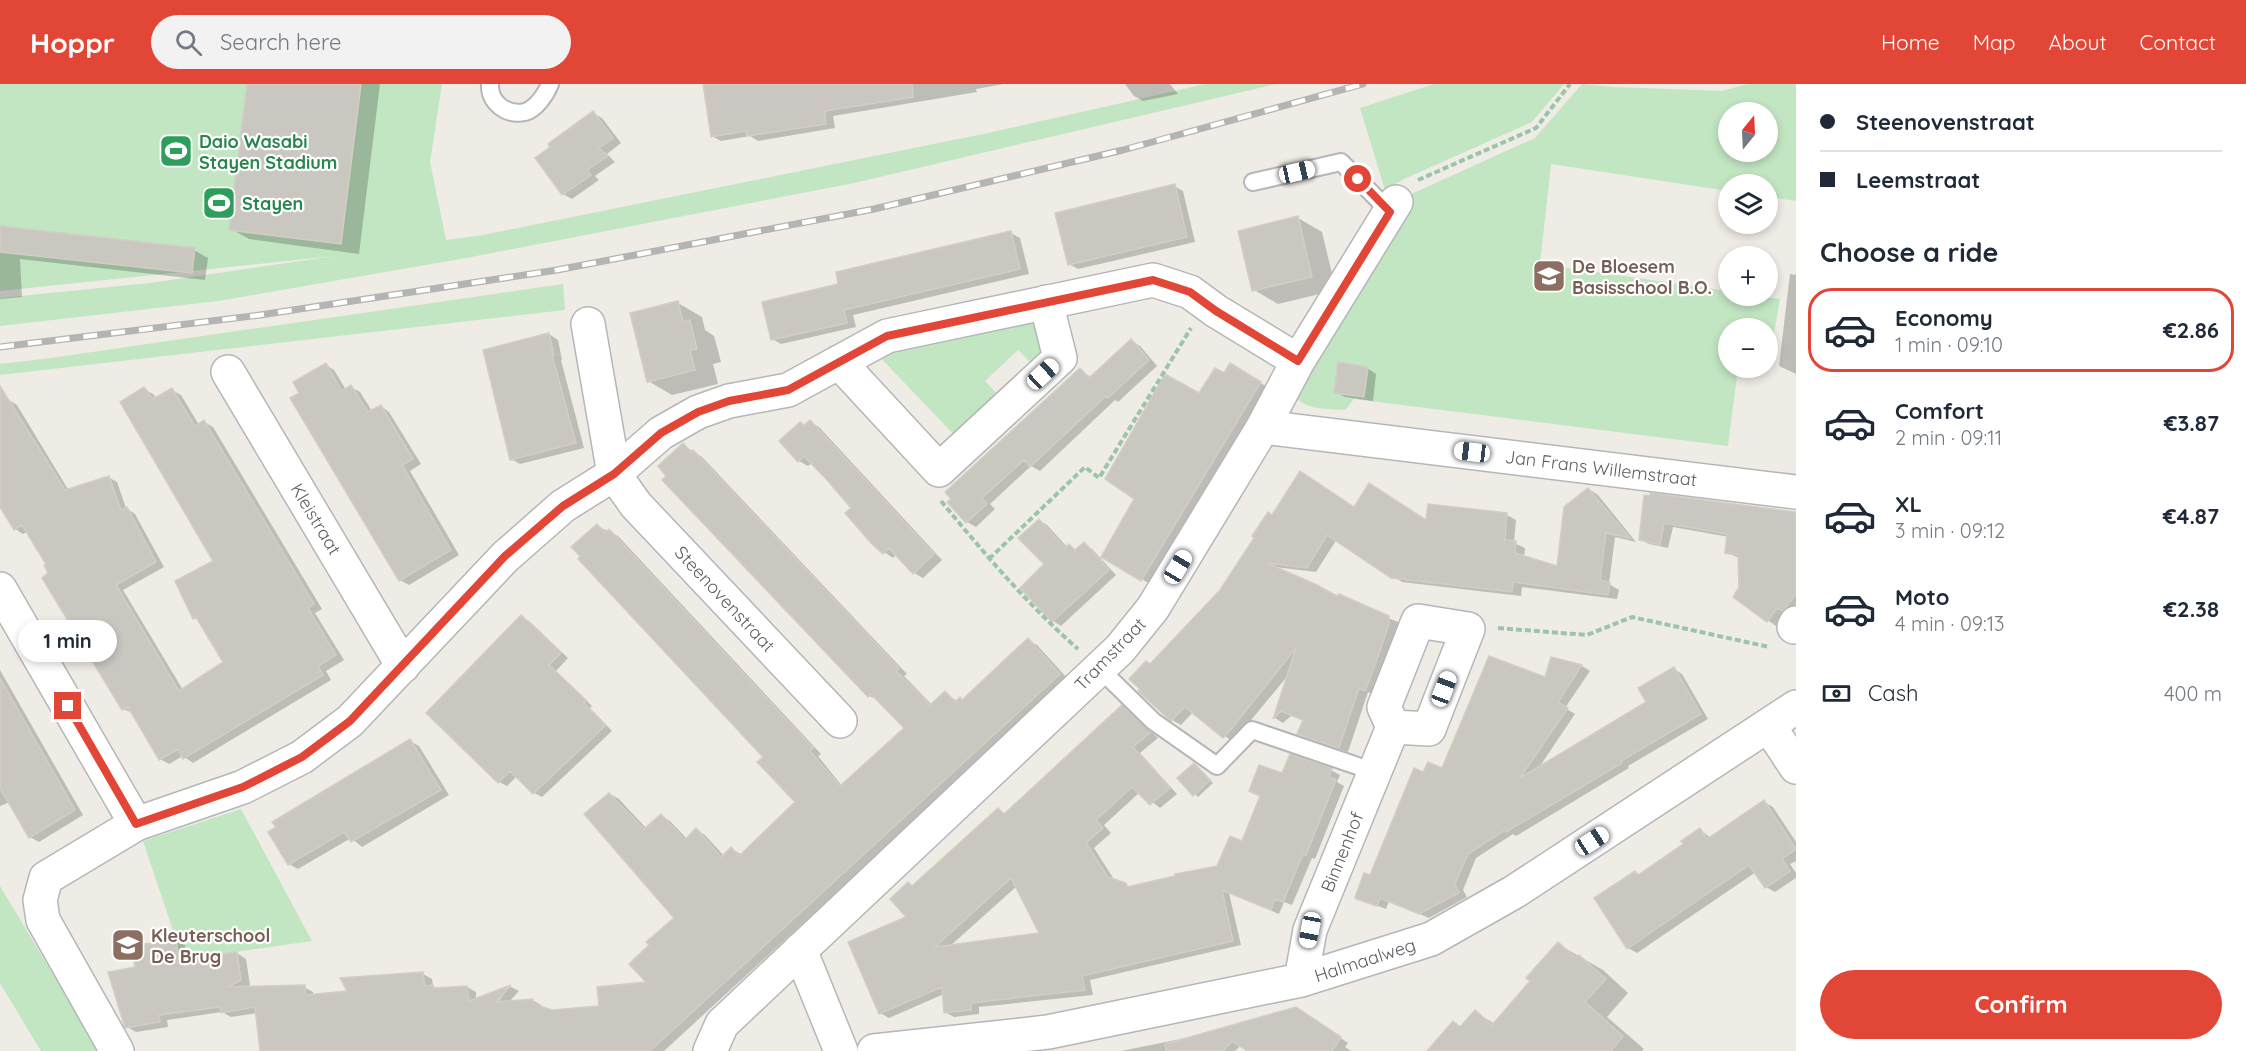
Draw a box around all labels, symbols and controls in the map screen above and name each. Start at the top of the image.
search box [151,15,571,69]
text: Hoppr [30,25,115,60]
icon: search [172,26,205,59]
text: Search here [220,28,341,56]
text: Home [1881,29,1940,55]
text: Map [1973,29,2016,55]
text: About [2049,29,2107,55]
text: Contact [2140,29,2216,55]
north arrow [1718,102,1778,162]
map controls [1718,102,1778,378]
text: Steenovenstraat [1856,108,2035,136]
place label: Daio Wasabi Stayen Stadium [199,130,337,174]
sports icon: Daio Wasabi Stayen Stadium [158,133,194,169]
car [1277,159,1317,185]
route start [1344,165,1371,192]
text: Leemstraat [1856,166,1980,194]
button: layers [1718,174,1778,234]
sports icon: Stayen [201,185,237,221]
place label: Stayen [242,192,303,215]
text: Choose a ride [1820,235,1998,269]
button: + [1718,246,1778,306]
place label: De Bloesem Basisschool B.O. [1572,255,1712,299]
school or university icon: De Bloesem Basisschool B.O. [1531,258,1567,294]
icon: car [1823,303,1877,357]
text: Economy [1895,304,1993,332]
text: €2.86 [2163,316,2219,344]
button: − [1718,318,1778,378]
text: 1 min · 09:10 [1895,332,2003,357]
car [1024,355,1062,393]
icon: car [1823,396,1877,450]
text: Comfort [1895,397,1984,425]
text: €3.87 [2164,409,2219,437]
text: 2 min · 09:11 [1895,425,2002,450]
car [1453,441,1491,463]
street label: Jan Frans Willemstraat [1504,445,1698,491]
street label: Kleistraat [286,479,346,559]
icon: car [1823,489,1877,543]
text: XL [1895,490,1922,518]
text: €4.87 [2163,502,2219,530]
text: 3 min · 09:12 [1895,518,2005,543]
street label: Steenovenstraat [670,541,780,657]
car [1161,547,1195,587]
icon: car [1823,582,1877,636]
text: Moto [1895,583,1949,611]
text: €2.38 [2163,595,2219,623]
text: 4 min · 09:13 [1895,611,2005,636]
street label: Tramstraat [1069,612,1151,696]
callout: 1 min [19,619,118,661]
text: 1 min [43,628,92,653]
car [1429,669,1459,709]
icon: cash [1820,677,1853,710]
text: Cash [1868,679,1919,707]
text: 400 m [2164,681,2222,706]
route end [54,692,81,719]
street label: Binnenhof [1316,808,1369,895]
car [1572,824,1612,858]
car [1298,911,1322,949]
place label: Kleuterschool De Brug [151,924,270,968]
school or university icon: Kleuterschool De Brug [110,927,146,963]
street label: Halmaalweg [1311,933,1419,987]
button: Confirm [1820,970,2222,1039]

